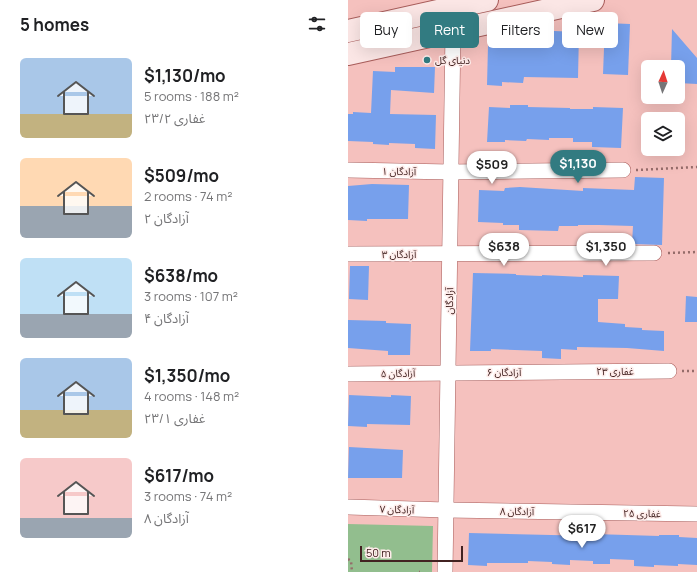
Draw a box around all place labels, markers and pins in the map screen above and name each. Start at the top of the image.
place label: دنیای گل [435,53,470,67]
marker: دنیای گل [422,55,432,65]
pin: $1,130 [545,150,611,184]
pin: $509 [468,151,516,185]
pin: $638 [480,233,528,267]
pin: $1,350 [573,233,639,267]
pin: $617 [558,515,606,549]

